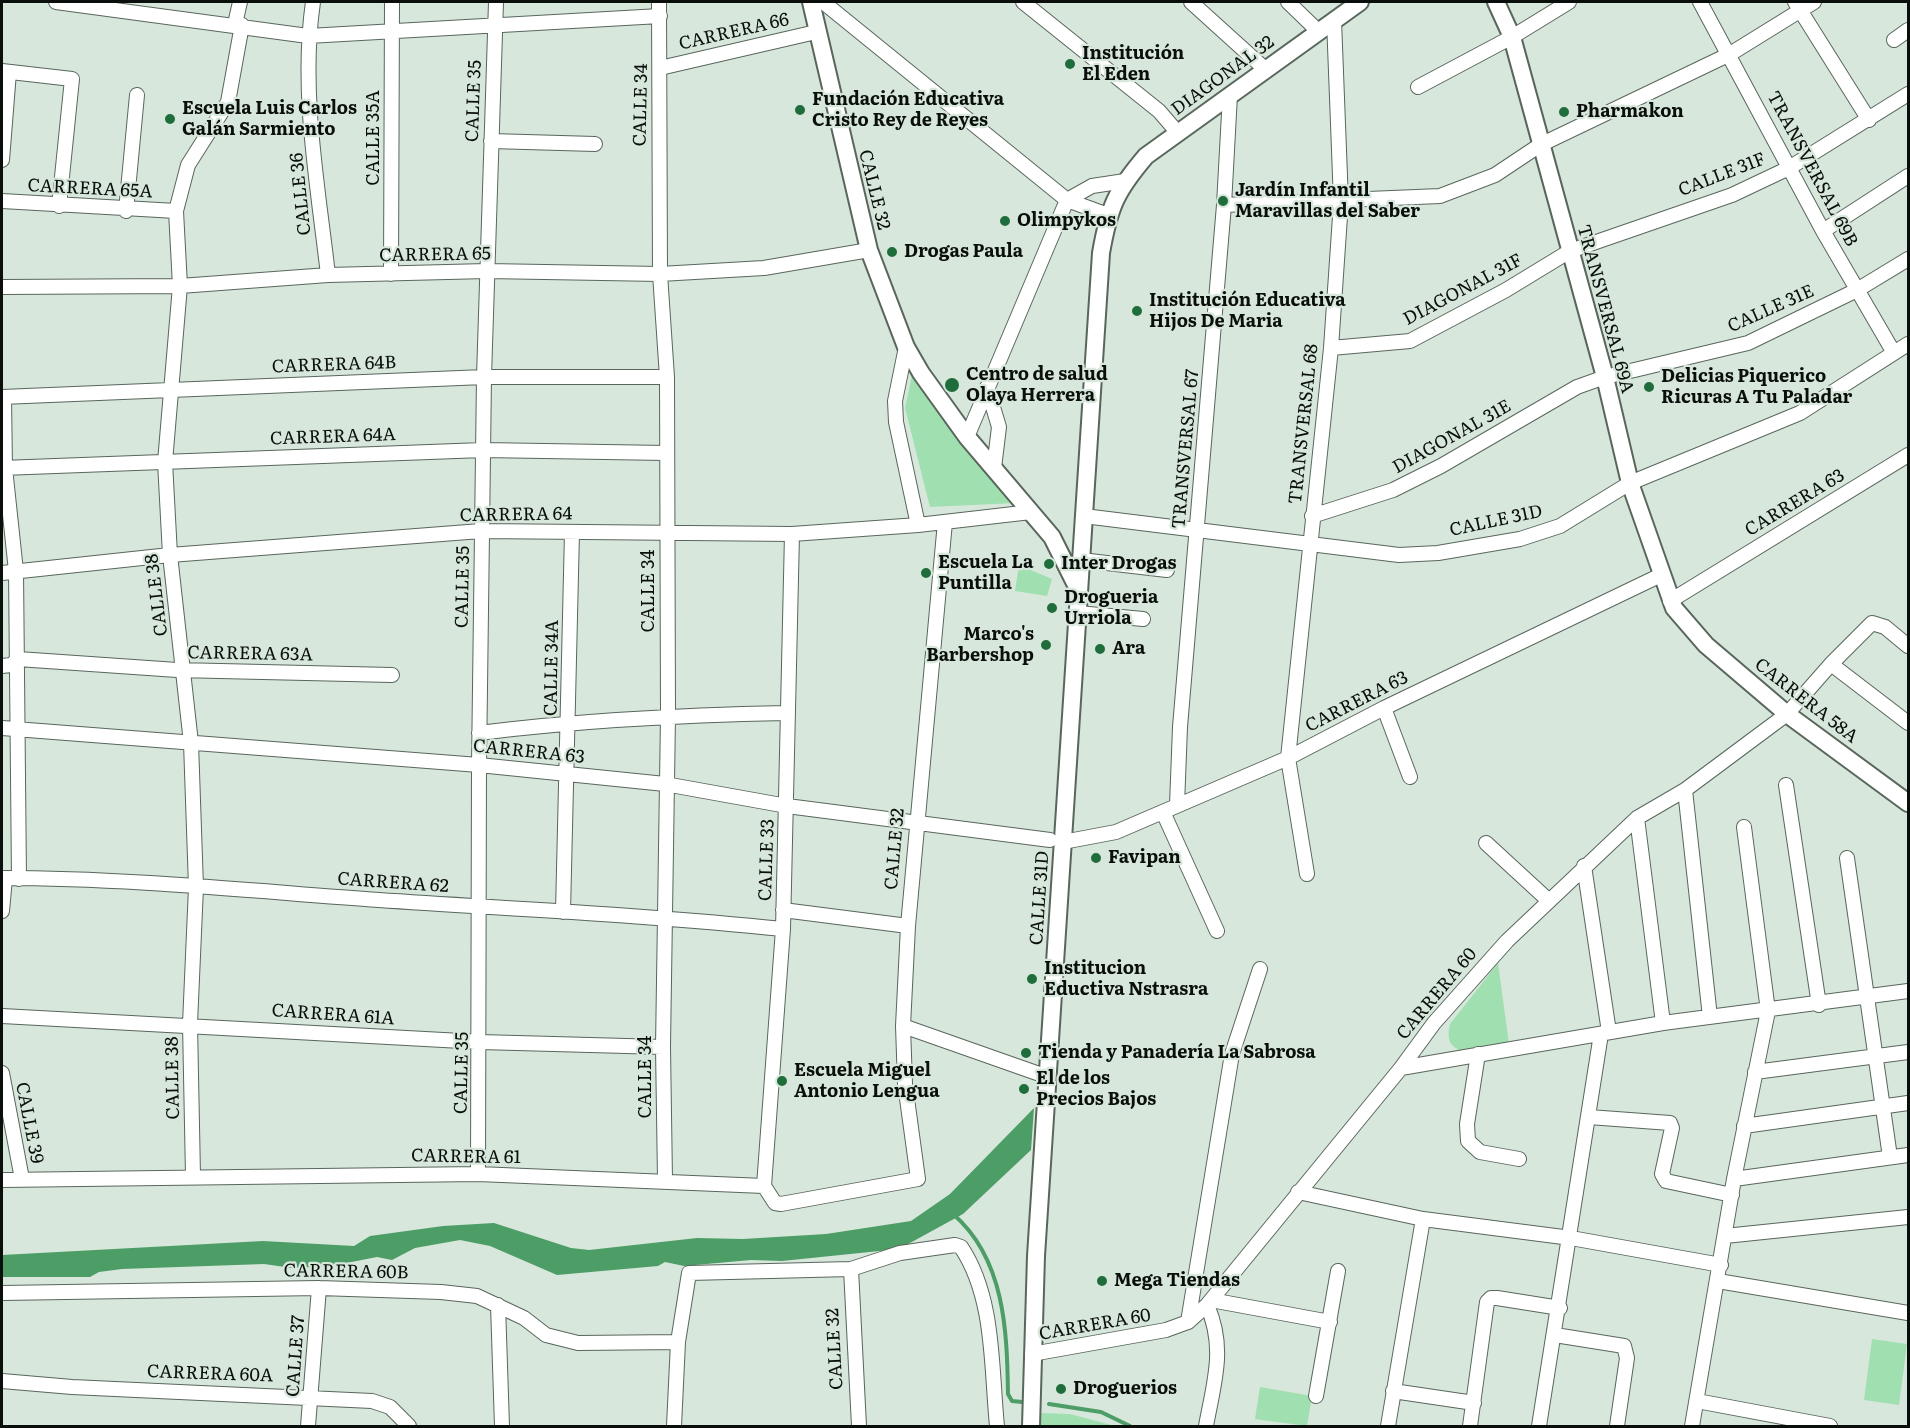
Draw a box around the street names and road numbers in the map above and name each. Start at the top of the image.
street label: CARRERA 66 [677,9,791,55]
street label: DIAGONAL 32 [1167,31,1279,121]
street label: CALLE 35 [462,60,486,142]
street label: CALLE 34 [629,63,653,147]
street label: TRANSVERSAL 69B [1762,88,1862,250]
street label: CALLE 35A [363,90,385,186]
street label: CALLE 32 [854,148,894,232]
street label: CALLE 31F [1675,149,1769,201]
street label: CALLE 36 [286,152,316,236]
street label: CARRERA 65A [27,175,153,203]
street label: TRANSVERSAL 69A [1572,222,1638,396]
street label: CARRERA 65 [379,243,491,267]
street label: DIAGONAL 31F [1400,250,1526,330]
street label: CALLE 31E [1725,280,1817,338]
street label: TRANSVERSAL 68 [1285,343,1323,505]
street label: CARRERA 64B [271,352,397,378]
street label: TRANSVERSAL 67 [1168,368,1204,530]
street label: DIAGONAL 31E [1389,396,1515,478]
street label: CARRERA 64A [270,424,396,450]
street label: CARRERA 63 [1741,465,1849,541]
street label: CALLE 31D [1448,501,1544,541]
street label: CARRERA 64 [460,503,572,527]
street label: CALLE 35 [451,546,475,628]
street label: CALLE 34 [638,549,660,633]
street label: CALLE 38 [141,552,173,638]
street label: CALLE 34A [540,620,564,716]
street label: CARRERA 63A [187,642,313,666]
street label: CARRERA 58A [1750,654,1862,748]
street label: CARRERA 63 [1302,667,1412,737]
street label: CARRERA 63 [472,735,586,769]
street label: CALLE 32 [881,807,909,891]
street label: CALLE 33 [755,818,779,902]
street label: CALLE 31D [1026,850,1054,946]
street label: CARRERA 62 [337,868,449,898]
street label: CARRERA 60 [1392,944,1482,1044]
street label: CARRERA 61A [271,1000,395,1030]
street label: CALLE 35 [450,1032,474,1114]
street label: CALLE 34 [635,1035,657,1119]
street label: CALLE 38 [161,1036,185,1120]
street label: CALLE 39 [11,1080,47,1166]
street label: CARRERA 61 [411,1145,521,1169]
street label: CARRERA 60B [283,1260,409,1284]
street label: CARRERA 60 [1037,1305,1153,1345]
street label: CALLE 32 [822,1308,848,1390]
street label: CALLE 37 [282,1314,310,1398]
street label: CARRERA 60A [147,1361,273,1387]

